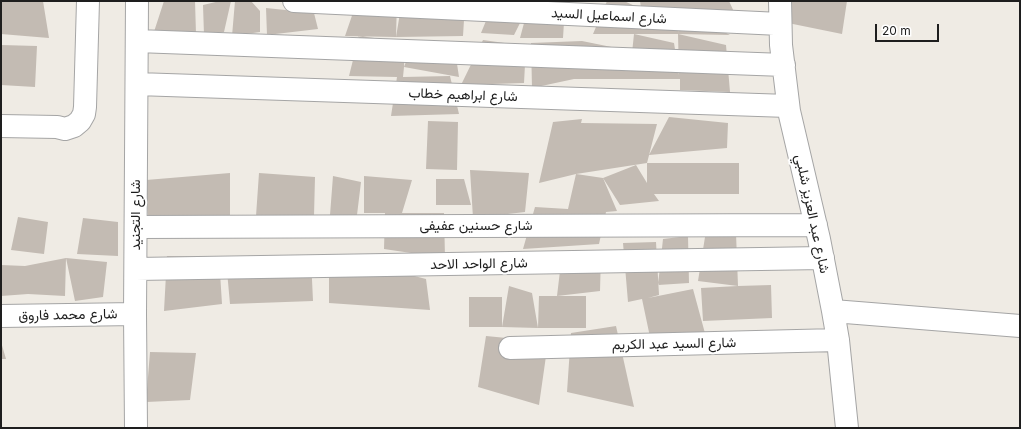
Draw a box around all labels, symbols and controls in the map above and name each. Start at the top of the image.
street label: شارع اسماعيل السيد [551,5,667,27]
scale bar [877,16,941,42]
text: 20 m [882,23,911,38]
street label: شارع ابراهيم خطاب [408,85,518,105]
street label: شارع عبد العزيز شلبي [791,153,833,275]
street label: شارع التجنيد [128,179,144,251]
street label: شارع حسنين عفيفى [420,218,532,234]
street label: شارع الواحد الاحد [430,255,528,273]
street label: شارع محمد فاروق [18,306,118,324]
street label: شارع السيد عبد الكريم [612,335,736,353]

